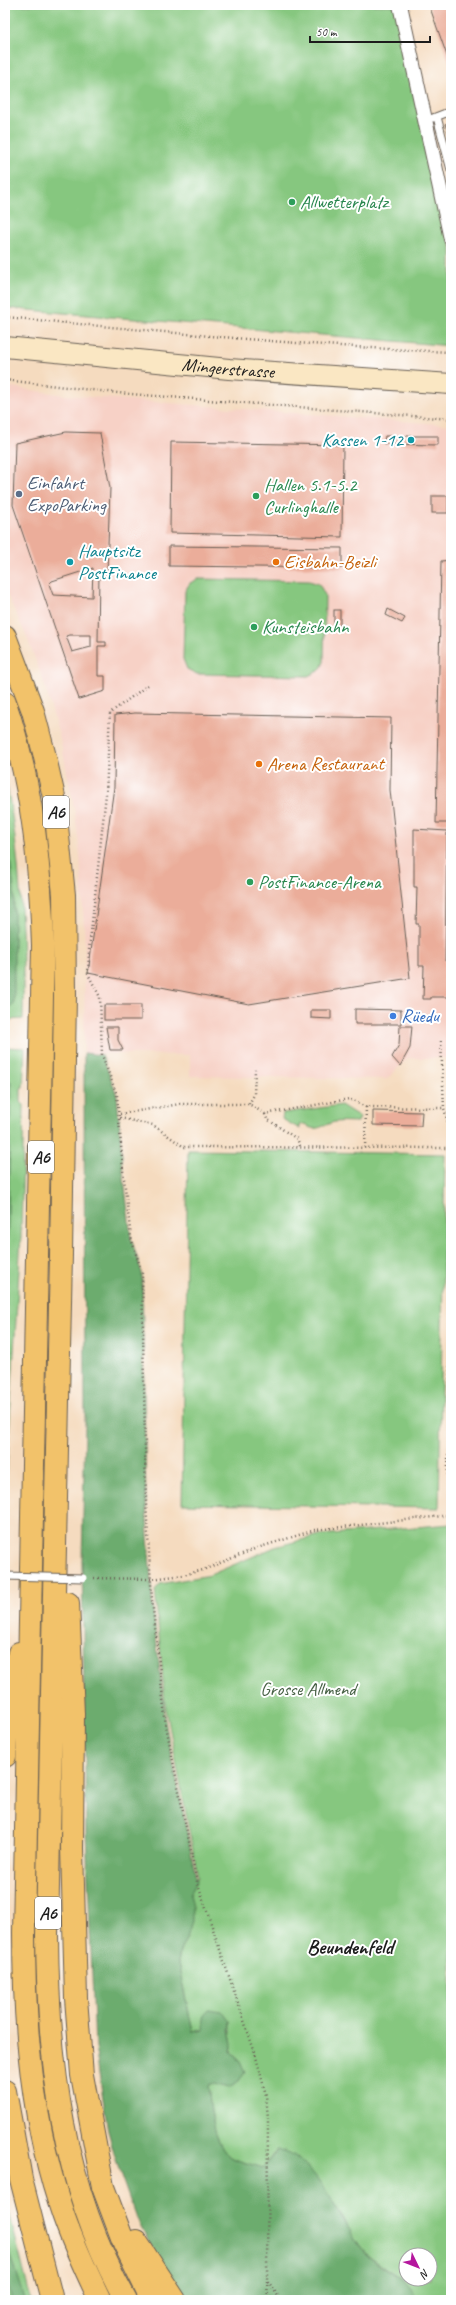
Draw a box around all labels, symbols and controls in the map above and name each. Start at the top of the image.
scale bar [310,18,430,44]
text: 50 m [316,24,338,40]
place label: Allwetterplatz [300,190,390,214]
marker: Allwetterplatz [287,197,297,207]
street label: Mingerstrasse [181,352,277,384]
place label: Kassen 1-12 [322,428,404,452]
marker: Kassen 1-12 [406,435,416,445]
place label: Einfahrt ExpoParking [27,471,107,517]
place label: Hallen 5.1-5.2 Curlinghalle [264,473,358,519]
marker: Einfahrt ExpoParking [14,489,24,499]
marker: Hallen 5.1-5.2 Curlinghalle [251,491,261,501]
place label: Hauptsitz PostFinance [78,539,158,585]
place label: Eisbahn-Beizli [284,550,378,574]
marker: Hauptsitz PostFinance [65,557,75,567]
marker: Eisbahn-Beizli [271,557,281,567]
place label: Kunsteisbahn [262,615,349,639]
marker: Kunsteisbahn [249,622,259,632]
place label: Arena Restaurant [267,752,386,776]
marker: Arena Restaurant [254,759,264,769]
road number: A6 [43,796,69,828]
place label: PostFinance-Arena [258,870,382,894]
marker: PostFinance-Arena [245,877,255,887]
place label: Rüedu [401,1004,441,1028]
marker: Rüedu [388,1011,398,1021]
road number: A6 [28,1141,54,1173]
park label: Grosse Allmend [260,1677,359,1701]
road number: A6 [35,1897,61,1929]
district label: Beundenfeld [307,1934,397,1960]
north arrow [398,2247,438,2287]
text: N [416,2267,433,2283]

